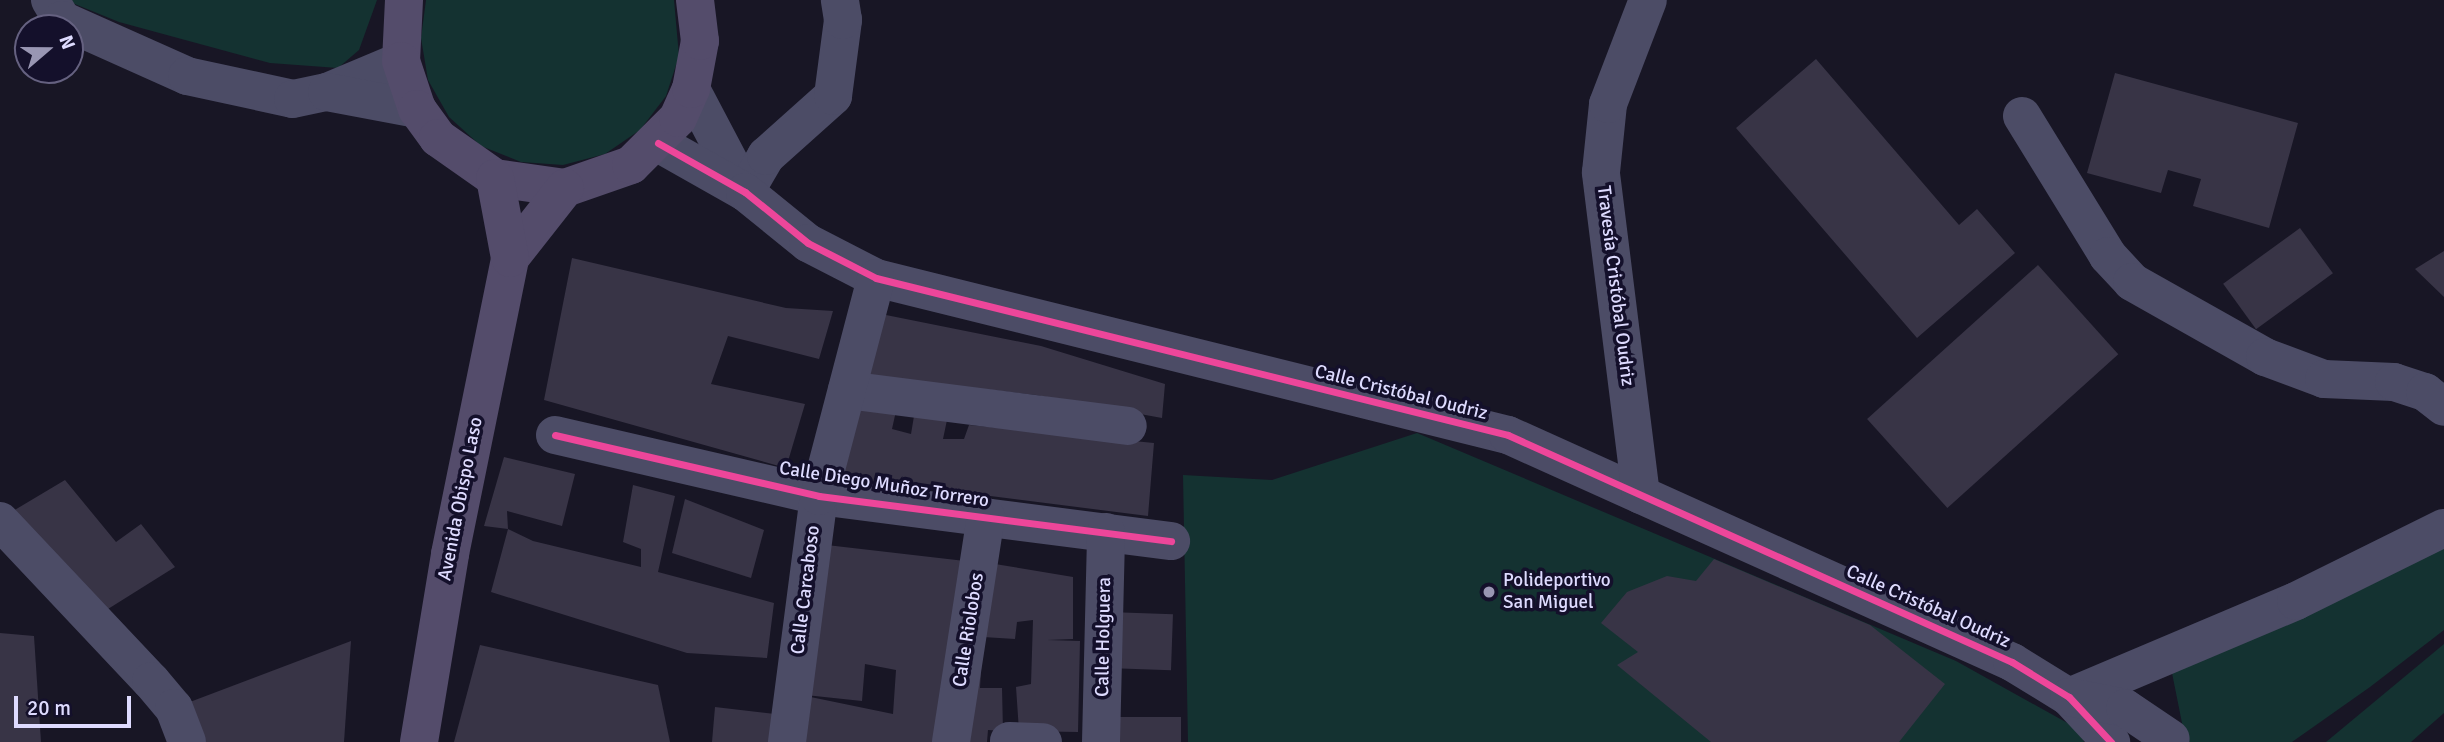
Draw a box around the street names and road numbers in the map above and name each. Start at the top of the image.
street label: Travesía Cristóbal Oudriz [1591,184,1639,388]
street label: Calle Cristóbal Oudriz [1312,360,1490,426]
street label: Avenida Obispo Laso [434,415,488,583]
street label: Calle Diego Muñoz Torrero [777,457,991,513]
street label: Calle Carcaboso [787,524,825,656]
street label: Calle Cristóbal Oudriz [1842,561,2014,653]
street label: Calle Riolobos [949,571,989,689]
street label: Calle Holguera [1092,577,1116,697]

